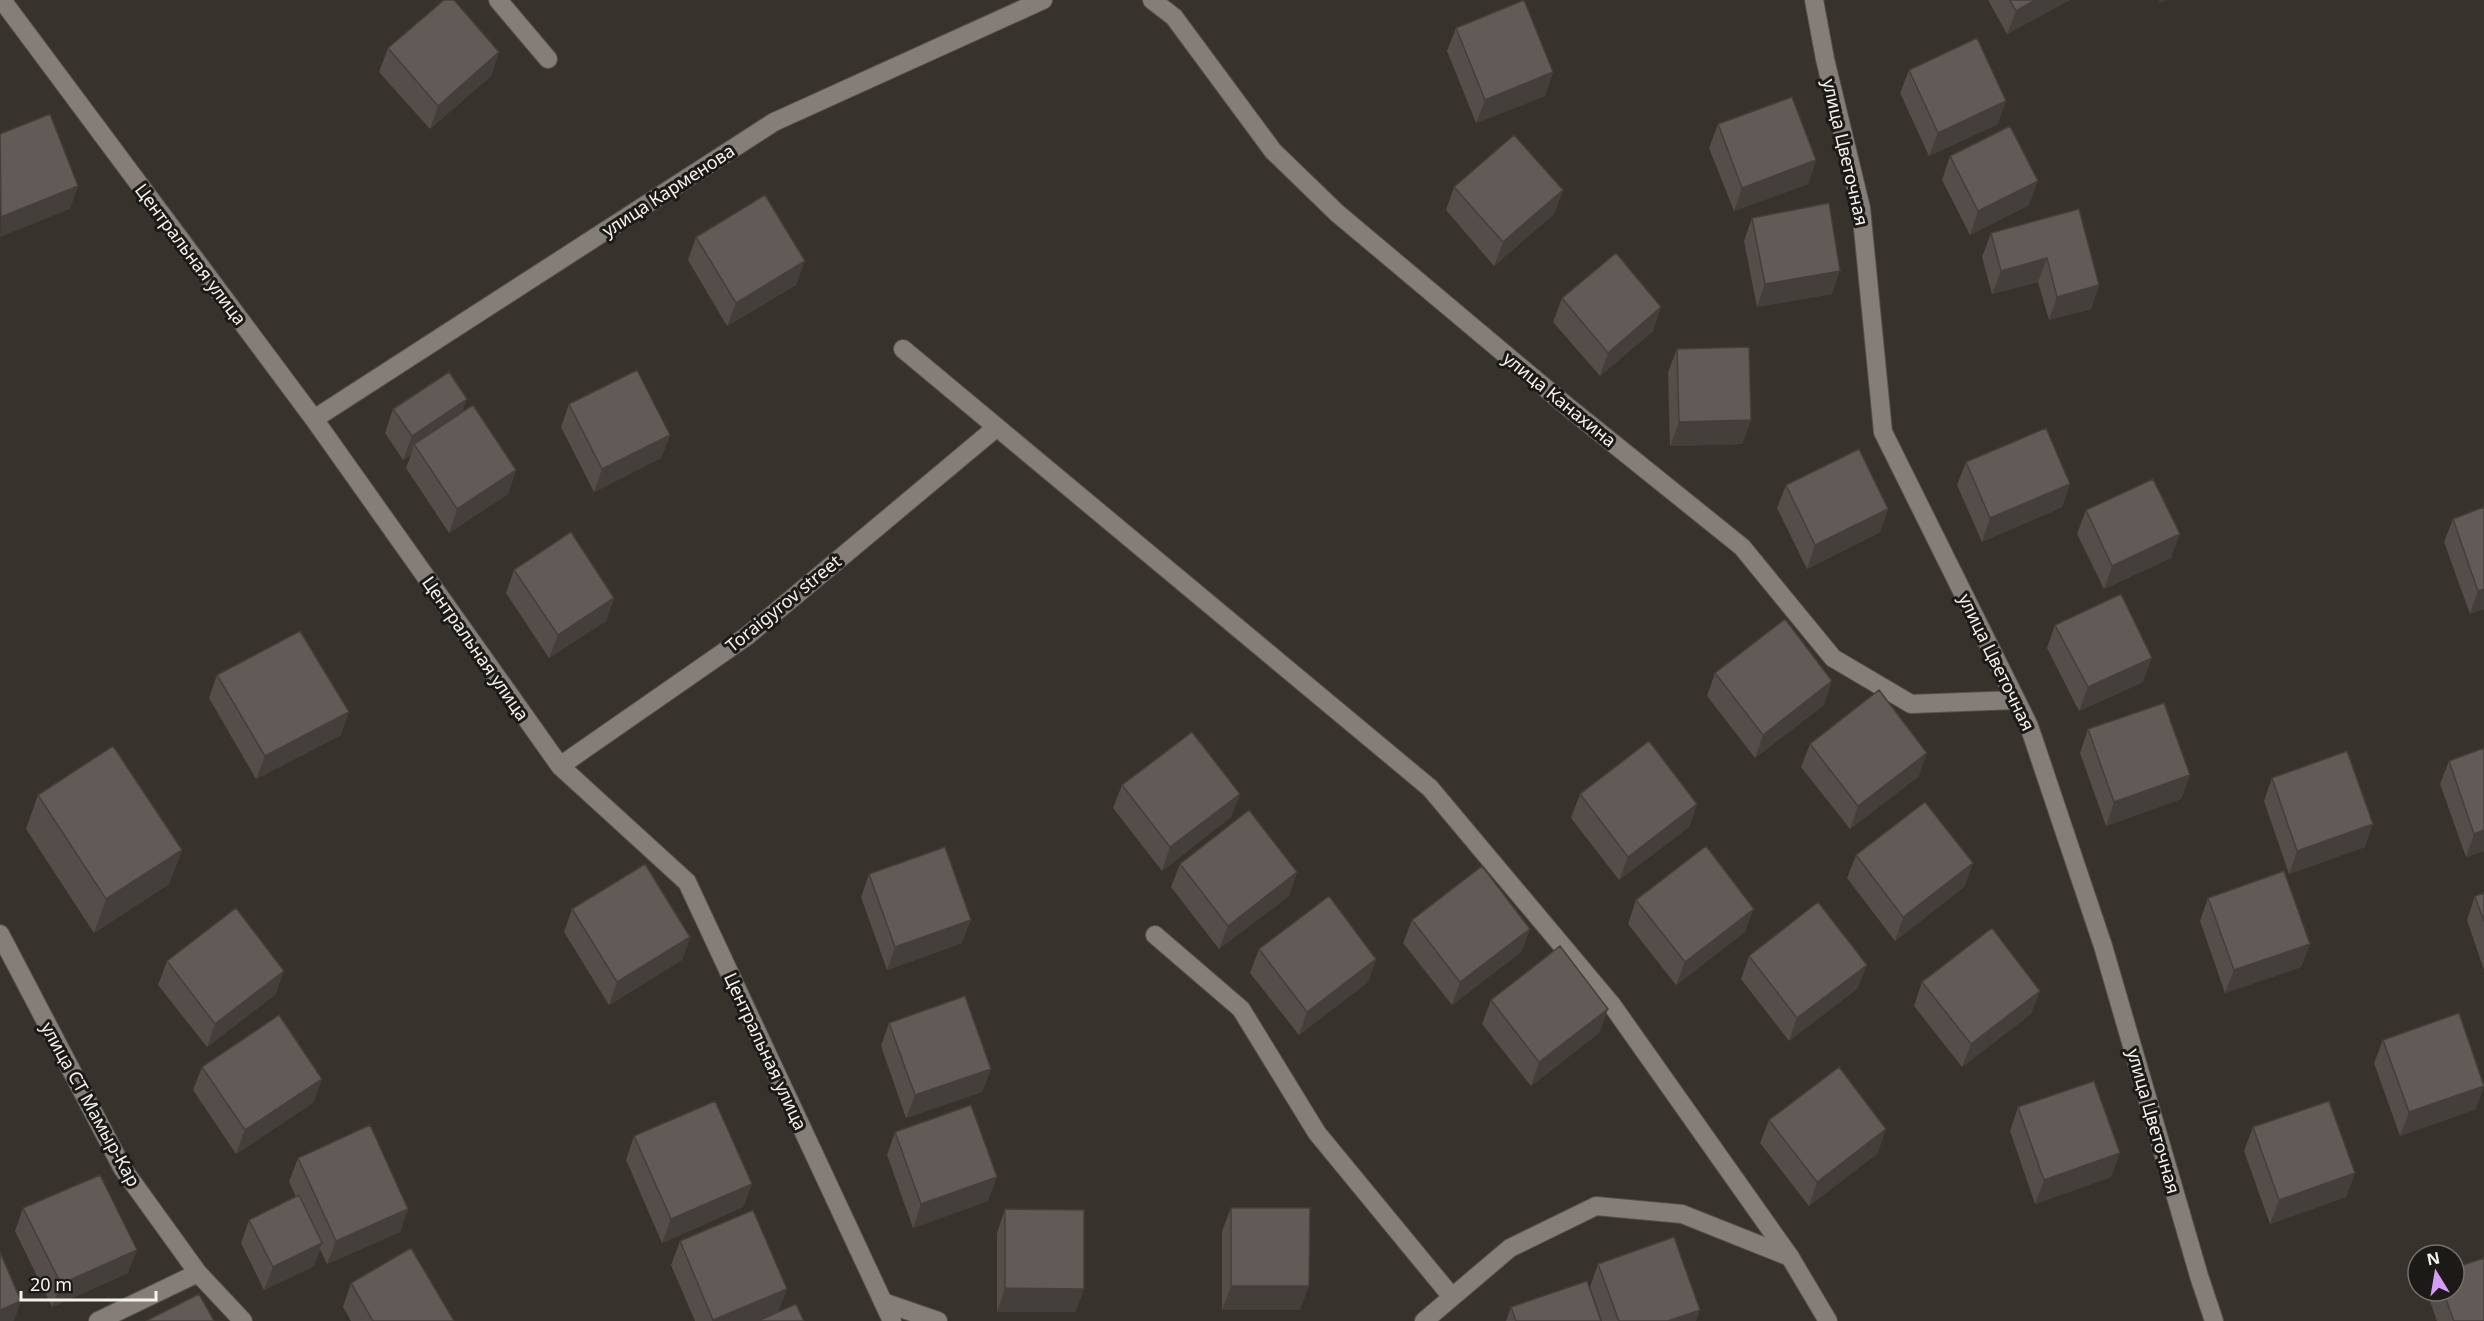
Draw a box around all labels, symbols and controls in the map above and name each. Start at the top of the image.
street label: улица Цветочная [1817,76,1875,228]
street label: улица Карменова [597,138,739,242]
street label: Центральная улица [130,178,252,330]
street label: улица Канахина [1498,346,1622,452]
street label: Toraigyrov street [720,549,846,657]
street label: Центральная улица [417,571,535,725]
street label: улица Цветочная [1953,589,2041,735]
street label: Центральная улица [719,968,813,1134]
street label: улица СТ Мамыр-Кар [36,1017,146,1191]
street label: улица Цветочная [2122,1046,2186,1196]
north arrow [2406,1243,2466,1303]
text: N [2425,1246,2442,1270]
scale bar [21,1264,156,1302]
text: 20 m [30,1272,72,1296]

